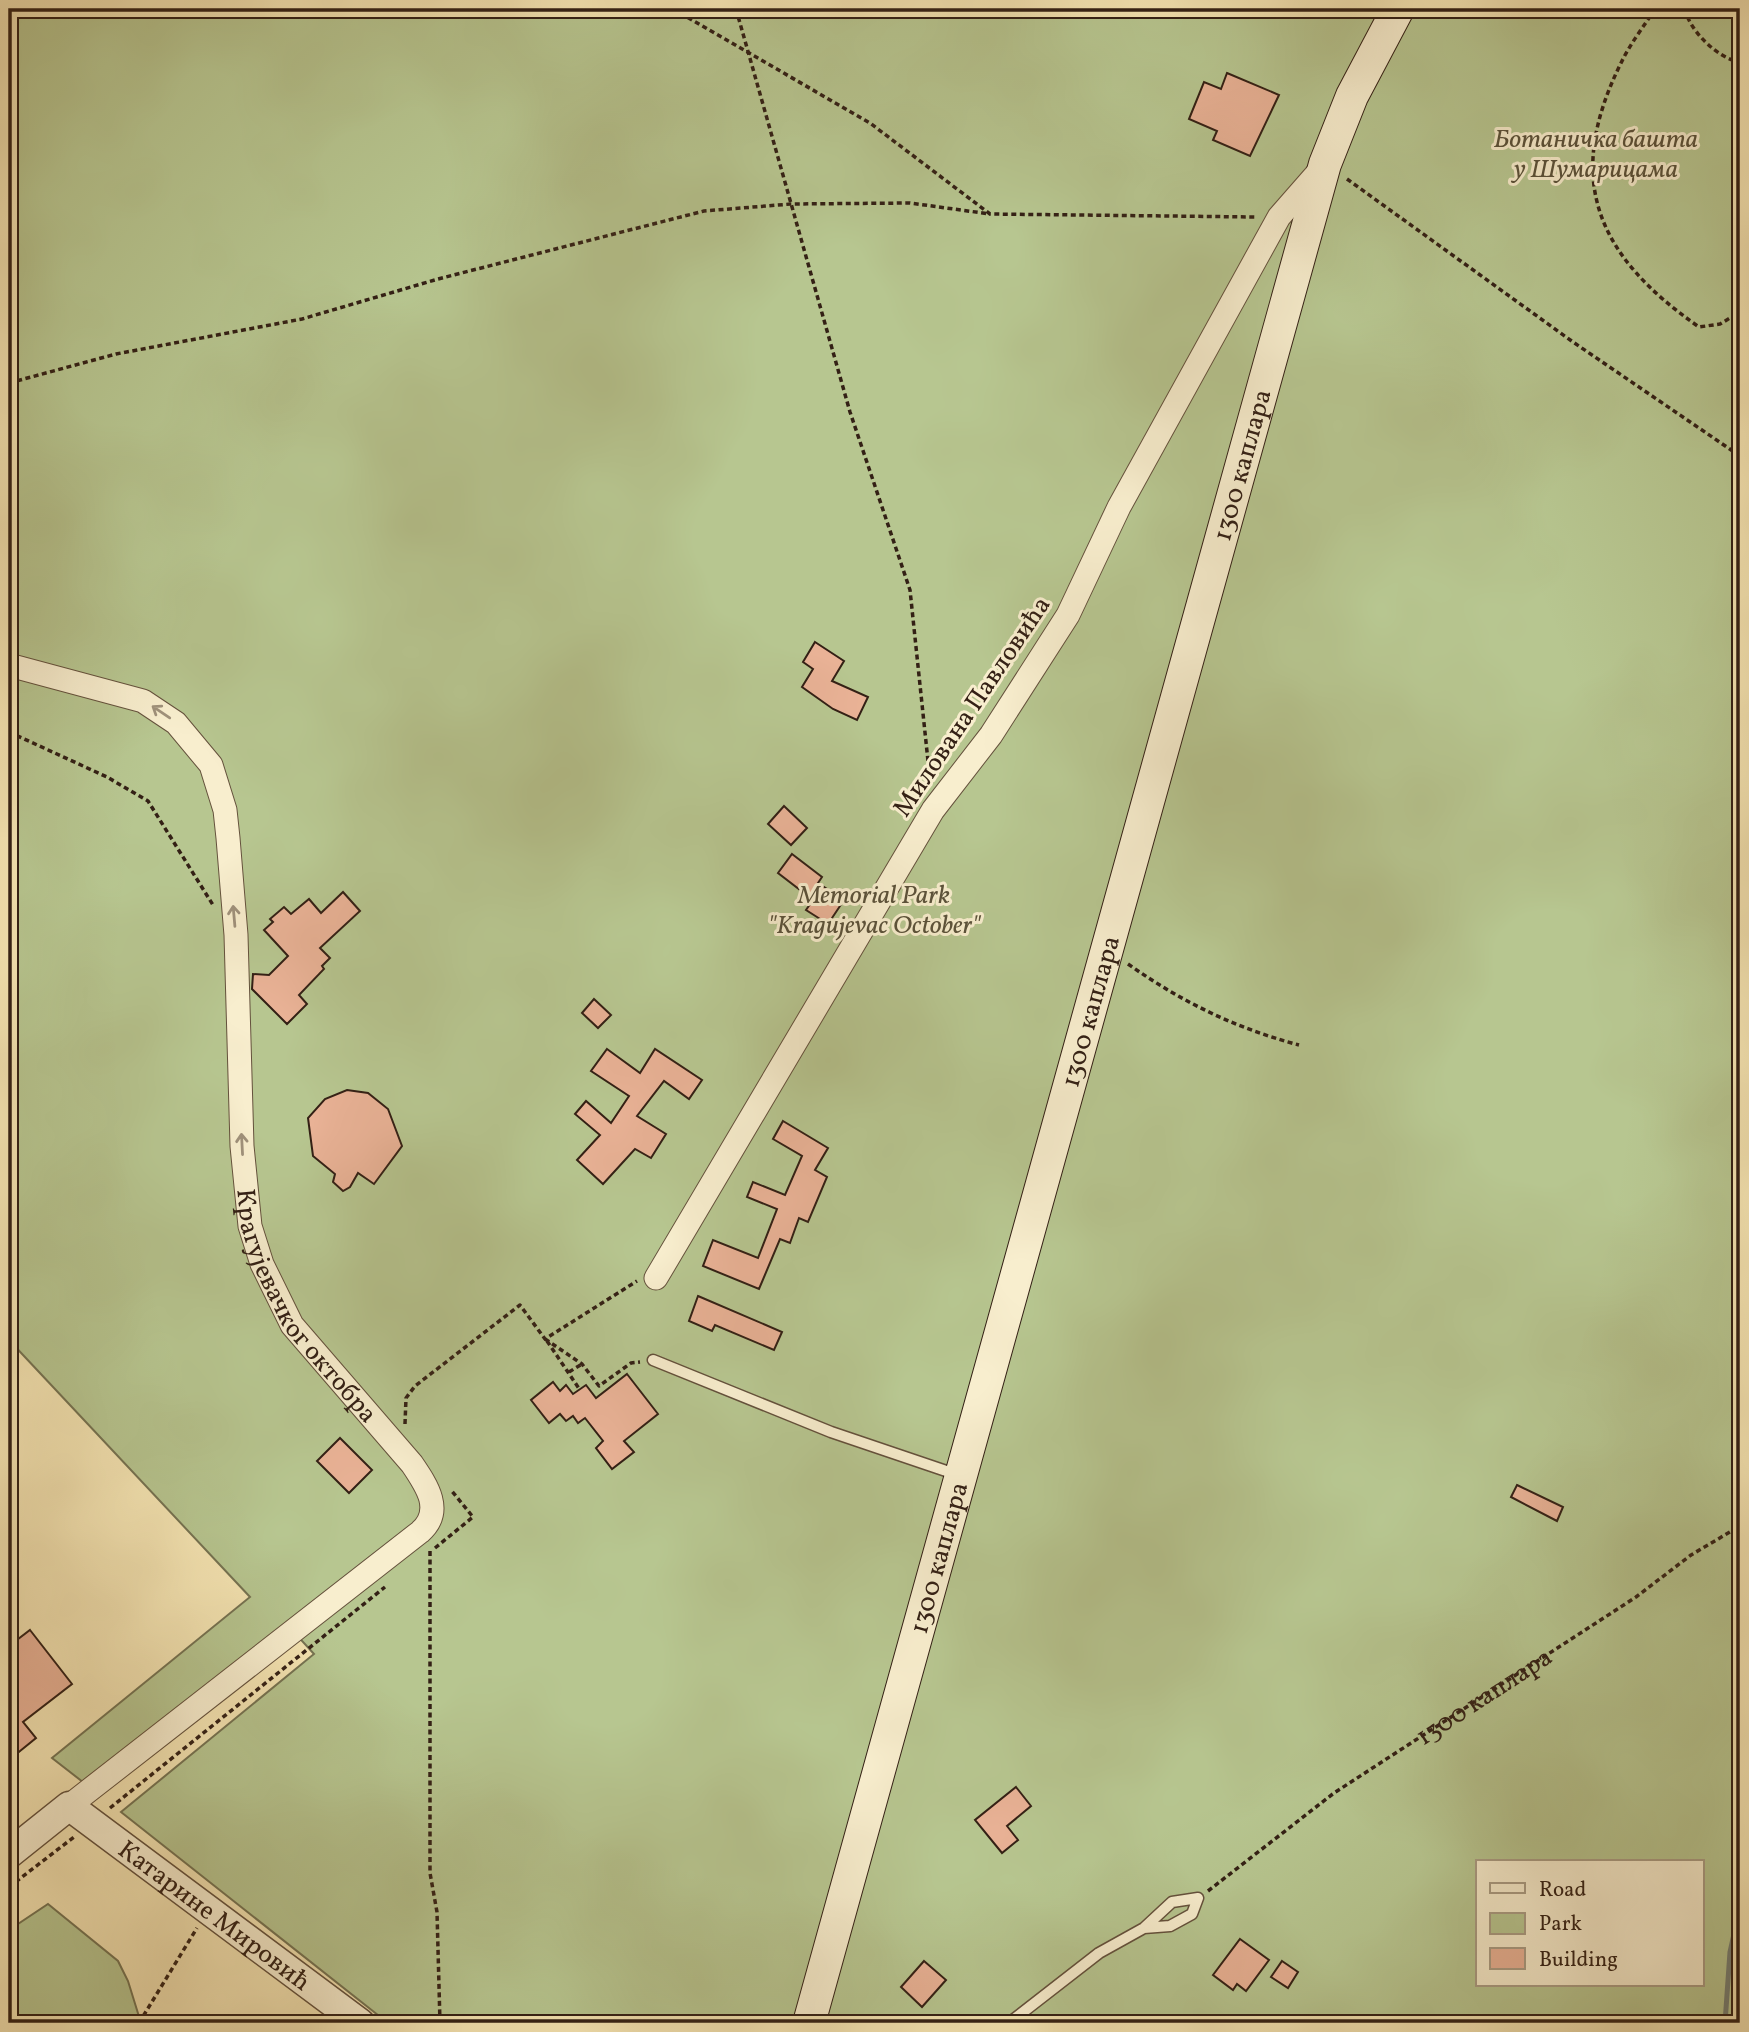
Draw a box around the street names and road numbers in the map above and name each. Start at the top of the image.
street label: 1300 каплара [1205,385,1282,545]
street label: Милована Павловића [885,590,1060,825]
street label: 1300 каплара [1054,932,1130,1092]
street label: Крагујевачког октобра [226,1187,385,1432]
street label: 1300 каплара [902,1478,978,1638]
street label: 1300 каплара [1409,1640,1560,1755]
street label: Катарине Мировић [110,1833,318,2000]

